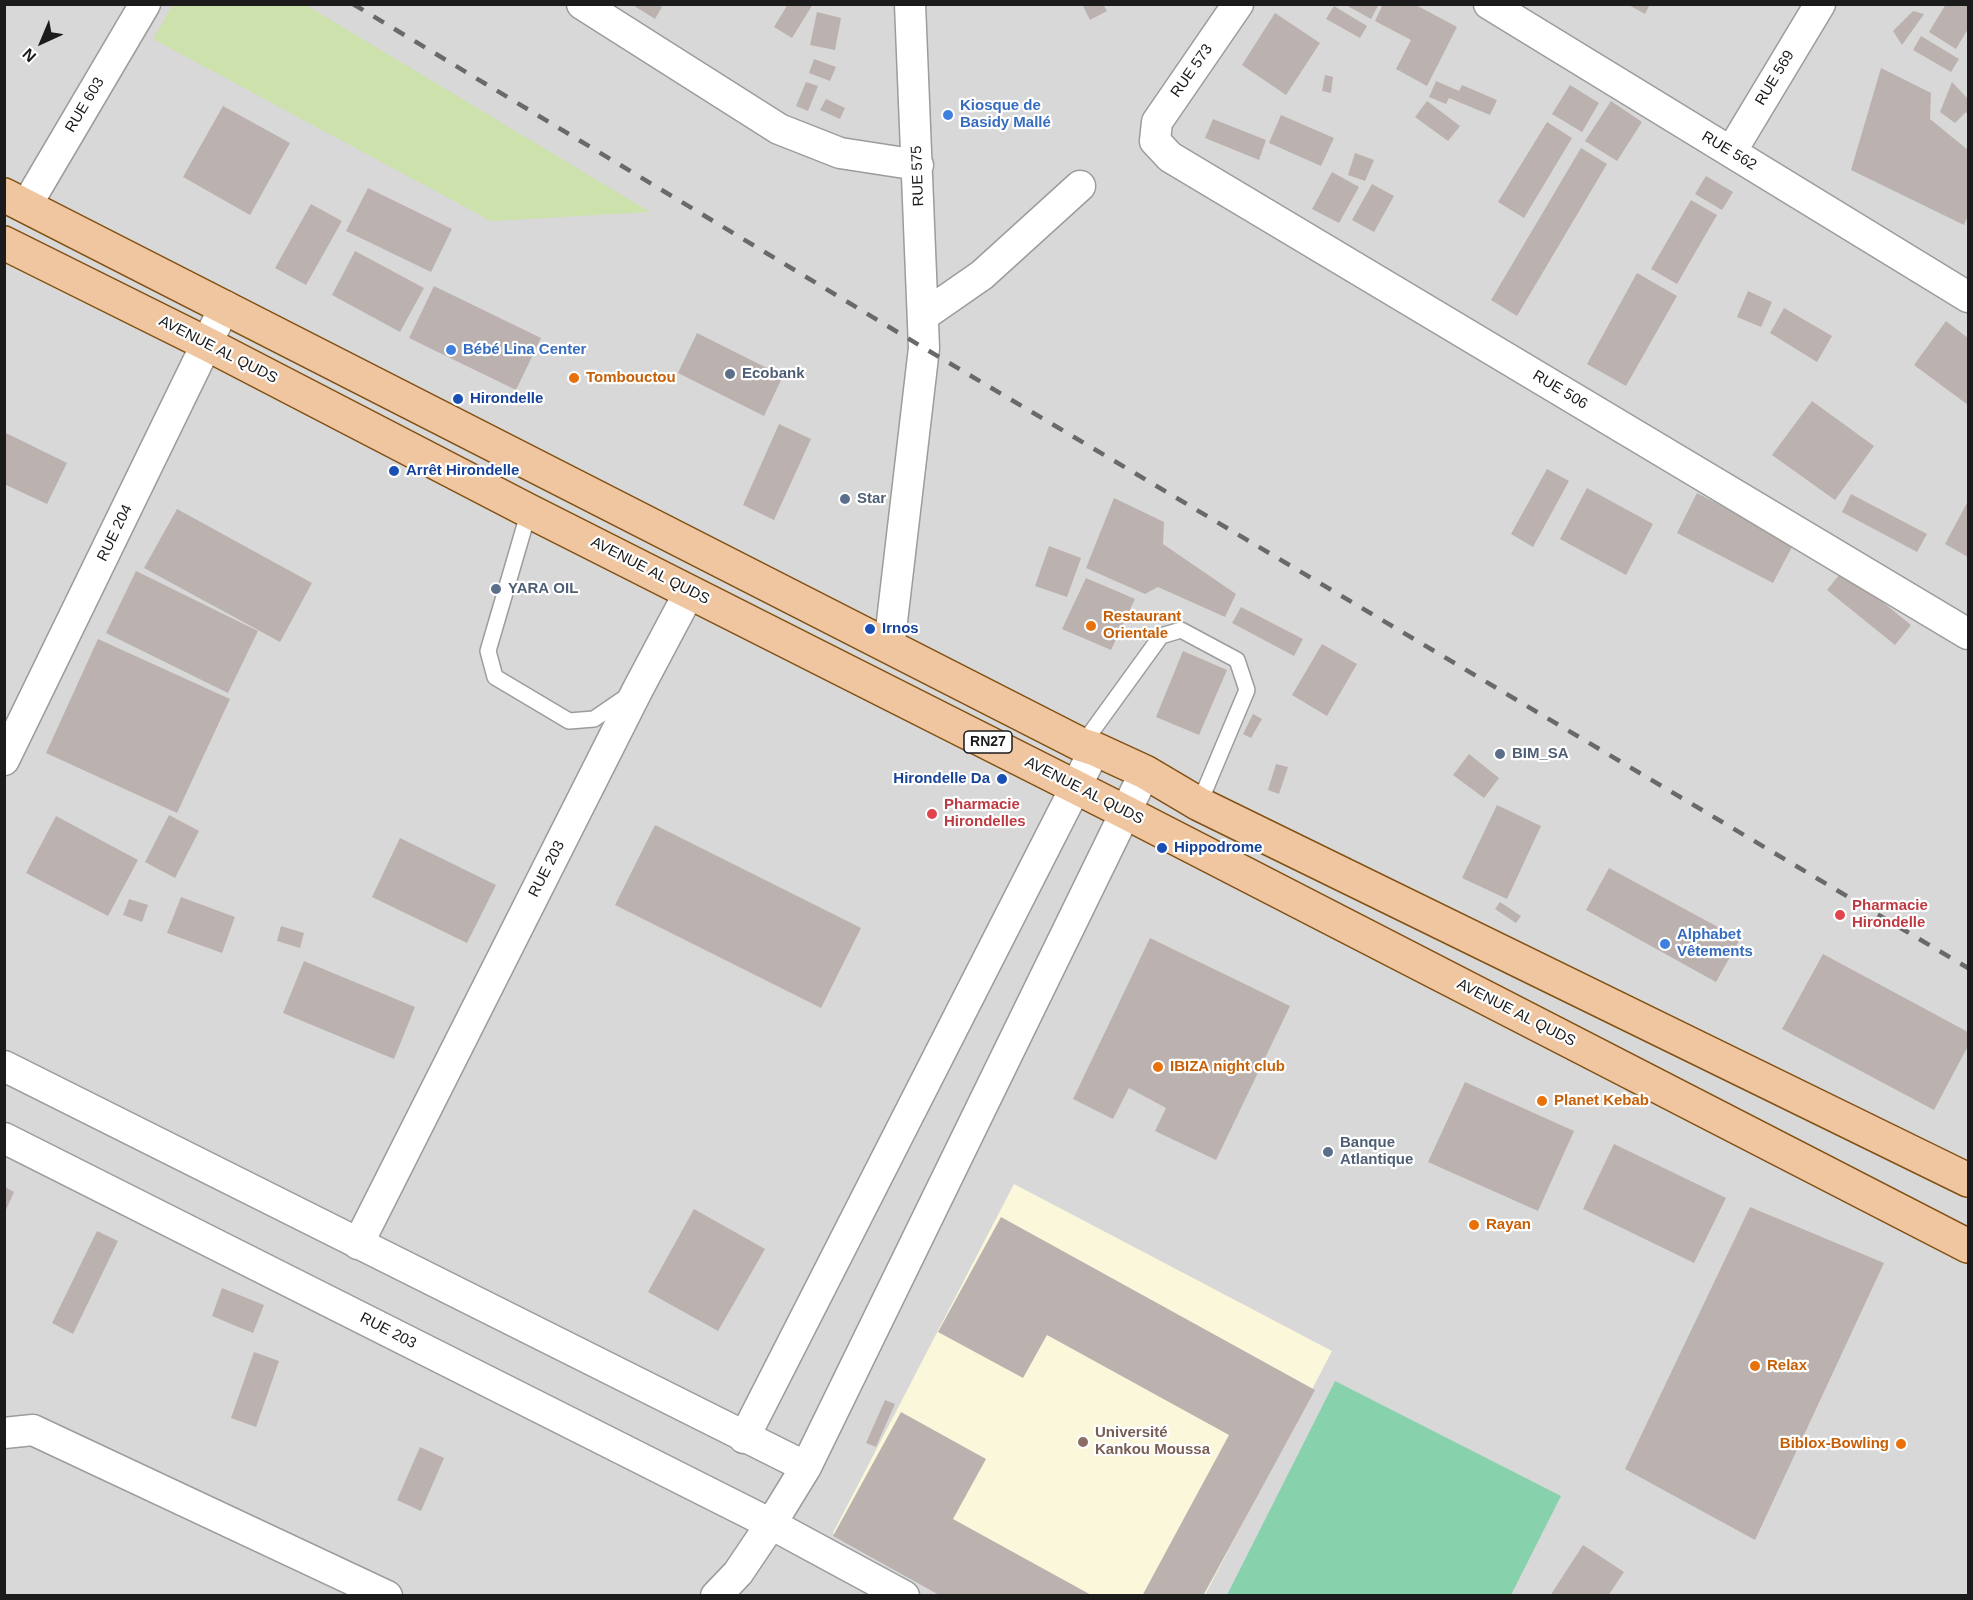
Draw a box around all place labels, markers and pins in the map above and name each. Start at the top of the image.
place label: Kiosque de Basidy Mallé [960,97,1051,132]
marker: Kiosque de Basidy Mallé [941,108,955,122]
place label: Bébé Lina Center [463,341,586,359]
marker: Bébé Lina Center [444,343,458,357]
place label: Ecobank [742,365,805,383]
marker: Ecobank [723,367,737,381]
place label: Tombouctou [586,369,676,387]
marker: Tombouctou [567,371,581,385]
place label: Hirondelle [470,390,543,408]
marker: Hirondelle [451,392,465,406]
place label: Arrêt Hirondelle [406,462,519,480]
marker: Arrêt Hirondelle [387,464,401,478]
place label: Star [857,490,886,508]
marker: Star [838,492,852,506]
place label: YARA OIL [508,580,578,598]
marker: YARA OIL [489,582,503,596]
place label: Restaurant Orientale [1103,608,1181,643]
marker: Restaurant Orientale [1084,619,1098,633]
place label: Irnos [882,620,919,638]
marker: Irnos [863,622,877,636]
place label: BIM_SA [1512,745,1569,763]
marker: BIM_SA [1493,747,1507,761]
place label: Hirondelle Da [893,770,990,788]
marker: Hirondelle Da [995,772,1009,786]
place label: Pharmacie Hirondelles [944,796,1026,831]
marker: Pharmacie Hirondelles [925,807,939,821]
place label: Hippodrome [1174,839,1262,857]
marker: Hippodrome [1155,841,1169,855]
place label: Pharmacie Hirondelle [1852,897,1928,932]
marker: Pharmacie Hirondelle [1833,908,1847,922]
place label: Alphabet Vêtements [1677,926,1753,961]
marker: Alphabet Vêtements [1658,937,1672,951]
place label: IBIZA night club [1170,1058,1285,1076]
marker: IBIZA night club [1151,1060,1165,1074]
place label: Planet Kebab [1554,1092,1649,1110]
marker: Planet Kebab [1535,1094,1549,1108]
place label: Banque Atlantique [1340,1134,1413,1169]
marker: Banque Atlantique [1321,1145,1335,1159]
place label: Rayan [1486,1216,1531,1234]
marker: Rayan [1467,1218,1481,1232]
place label: Relax [1767,1357,1807,1375]
marker: Relax [1748,1359,1762,1373]
place label: Université Kankou Moussa [1095,1424,1210,1459]
marker: Université Kankou Moussa [1076,1435,1090,1449]
place label: Biblox-Bowling [1780,1435,1889,1453]
marker: Biblox-Bowling [1894,1437,1908,1451]

